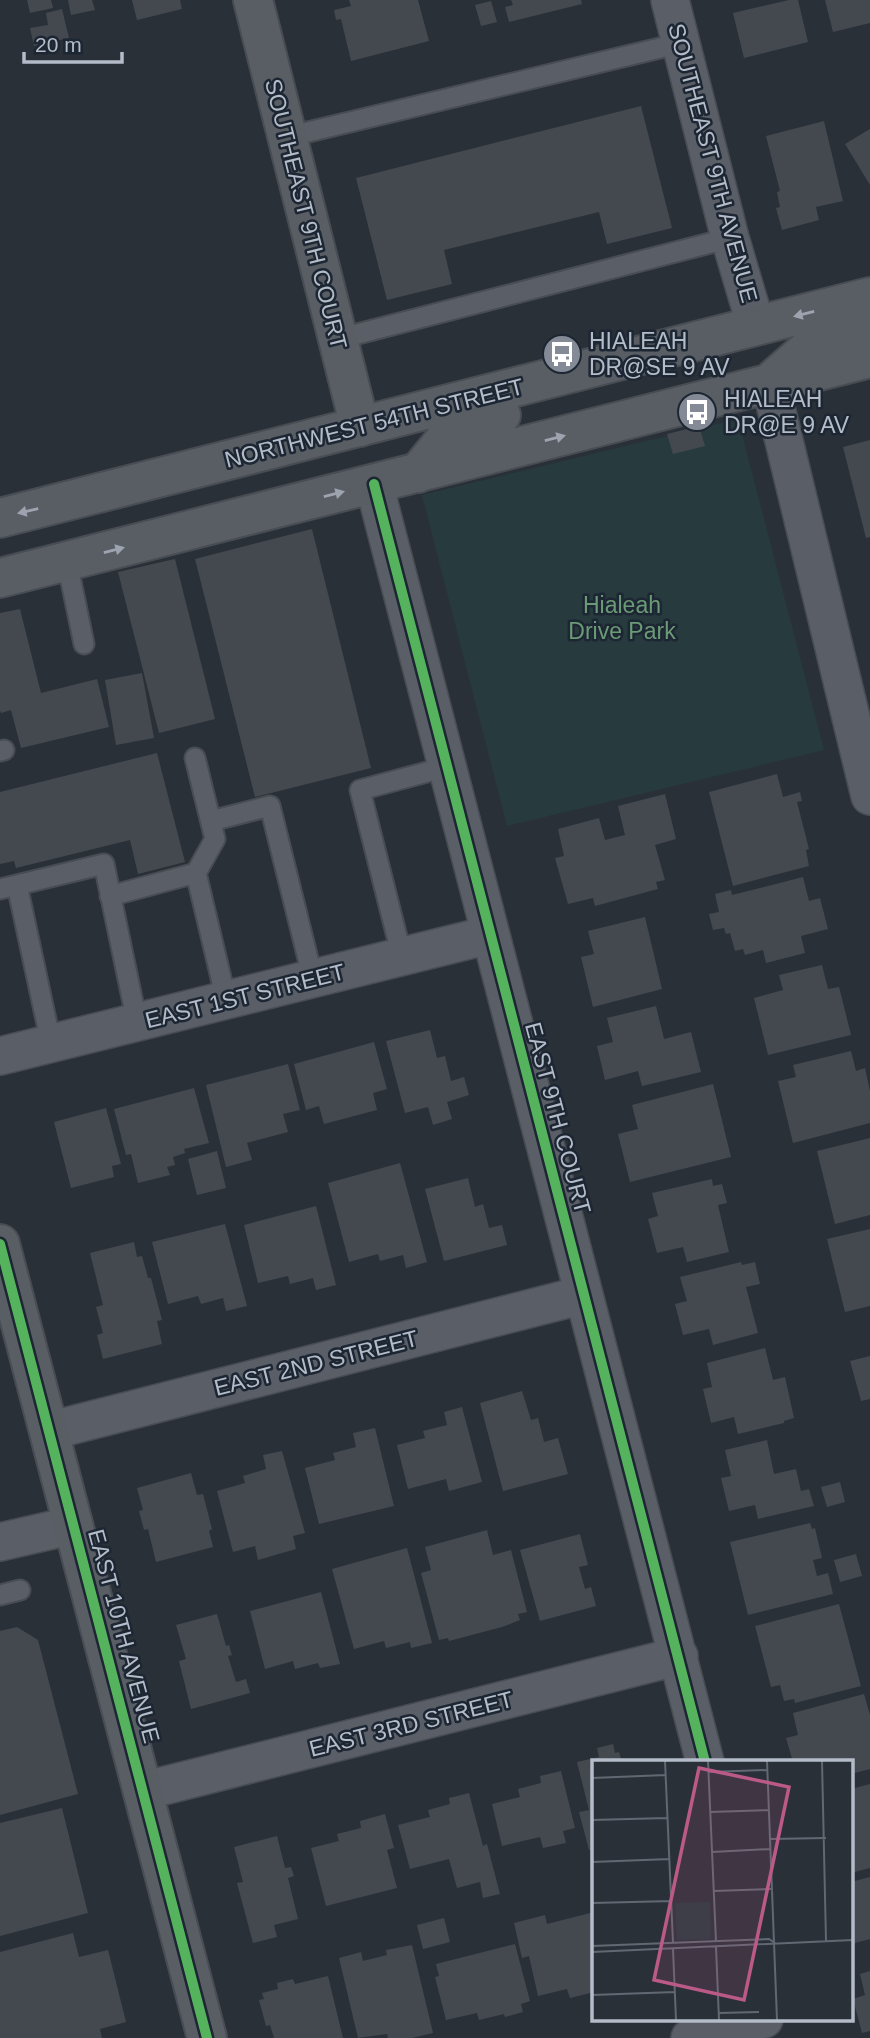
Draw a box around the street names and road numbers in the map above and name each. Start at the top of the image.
street label: SOUTHEAST 9TH AVENUE [663,21,763,305]
street label: SOUTHEAST 9TH COURT [260,76,352,352]
street label: NORTHWEST 54TH STREET [222,373,526,473]
street label: EAST 1ST STREET [142,959,348,1033]
street label: EAST 9TH COURT [520,1019,596,1217]
street label: EAST 2ND STREET [211,1325,421,1401]
street label: EAST 10TH AVENUE [83,1526,165,1746]
street label: EAST 3RD STREET [306,1686,516,1762]

